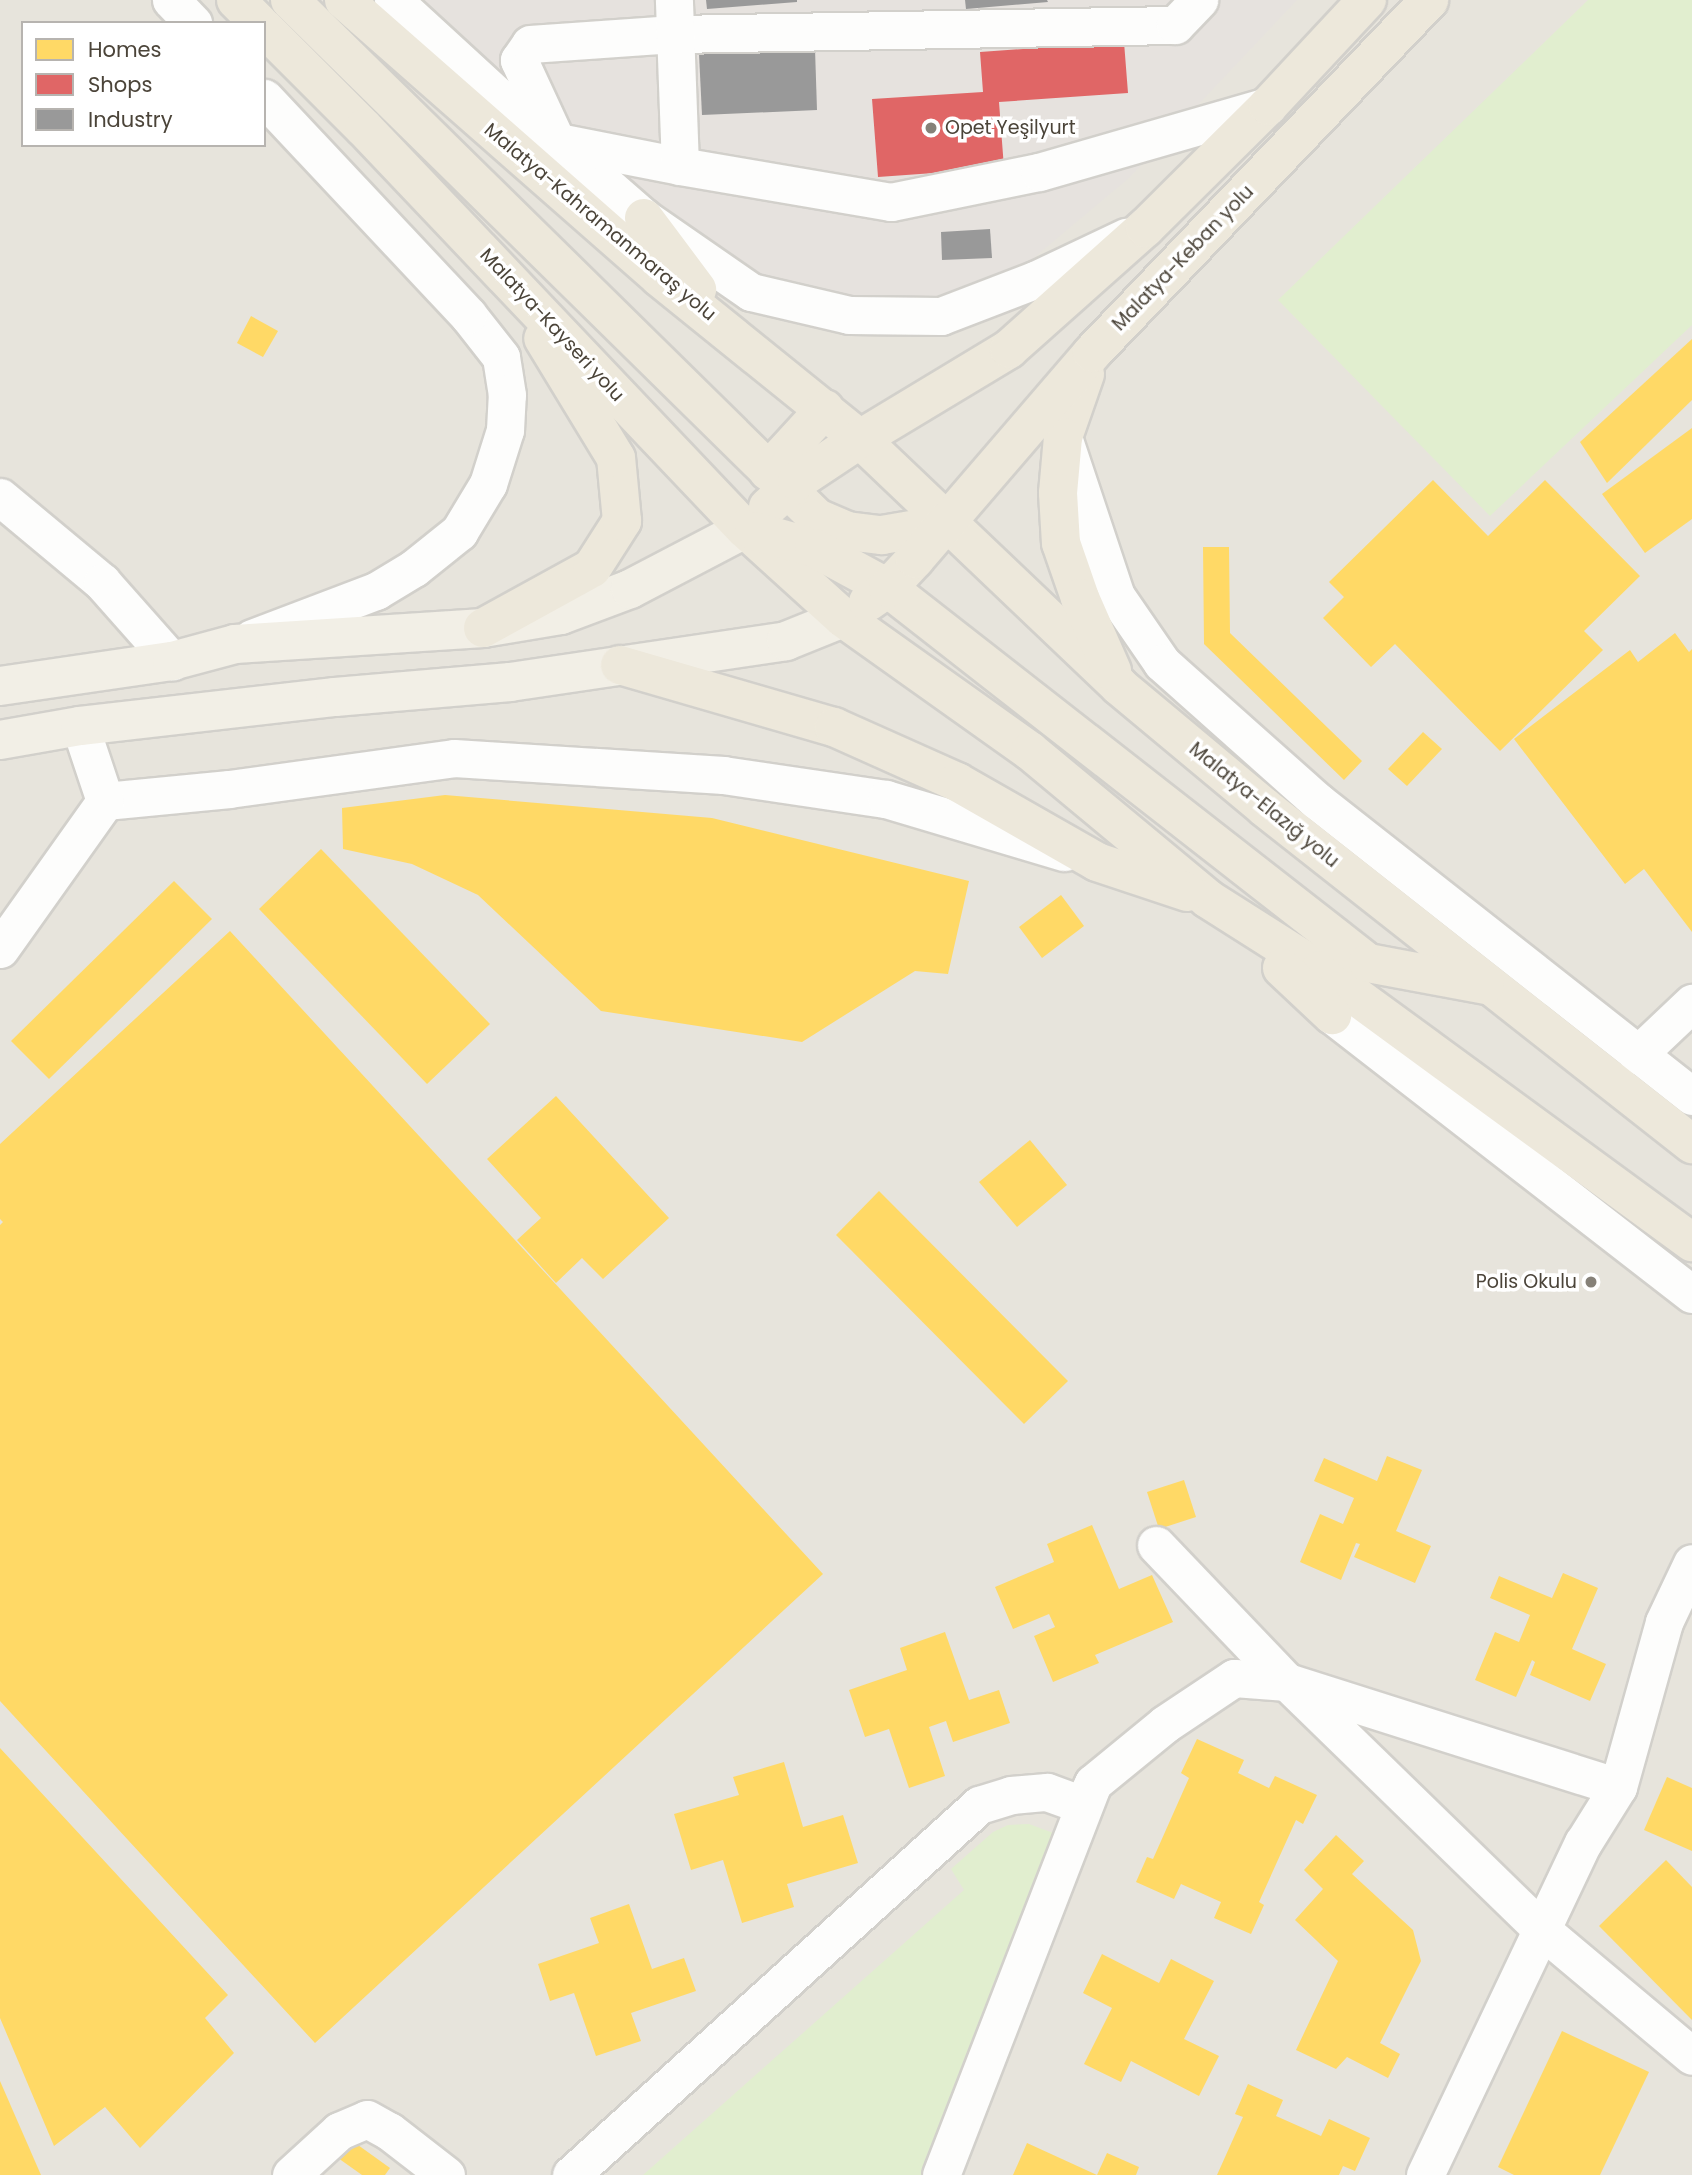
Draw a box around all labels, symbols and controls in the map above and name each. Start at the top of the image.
legend [21,21,266,147]
text: Homes [88,35,162,64]
text: Shops [88,70,152,99]
text: Industry [88,105,173,134]
place label: Opet Yeşilyurt [945,117,1076,139]
street label: Malatya-Kahramanmaraş yolu [479,118,721,326]
marker: Opet Yeşilyurt [923,120,939,136]
street label: Malatya-Keban yolu [1108,181,1258,335]
street label: Malatya-Kayseri yolu [475,244,629,406]
street label: Malatya-Elazığ yolu [1185,738,1343,872]
place label: Polis Okulu [1476,1271,1577,1293]
marker: Polis Okulu [1583,1274,1599,1290]

